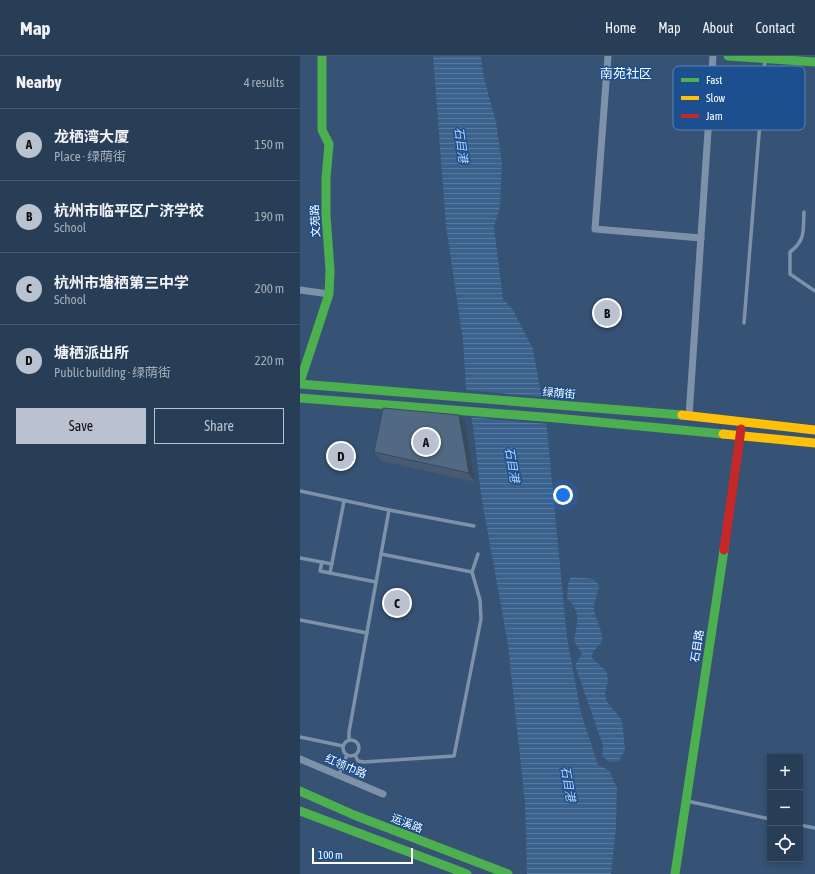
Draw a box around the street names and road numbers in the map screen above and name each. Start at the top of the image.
street label: 文苑路 [308,204,322,238]
street label: 绿荫街 [542,386,576,400]
street label: 石目路 [688,629,706,663]
street label: 红领巾路 [323,752,369,780]
street label: 运溪路 [389,811,425,835]

